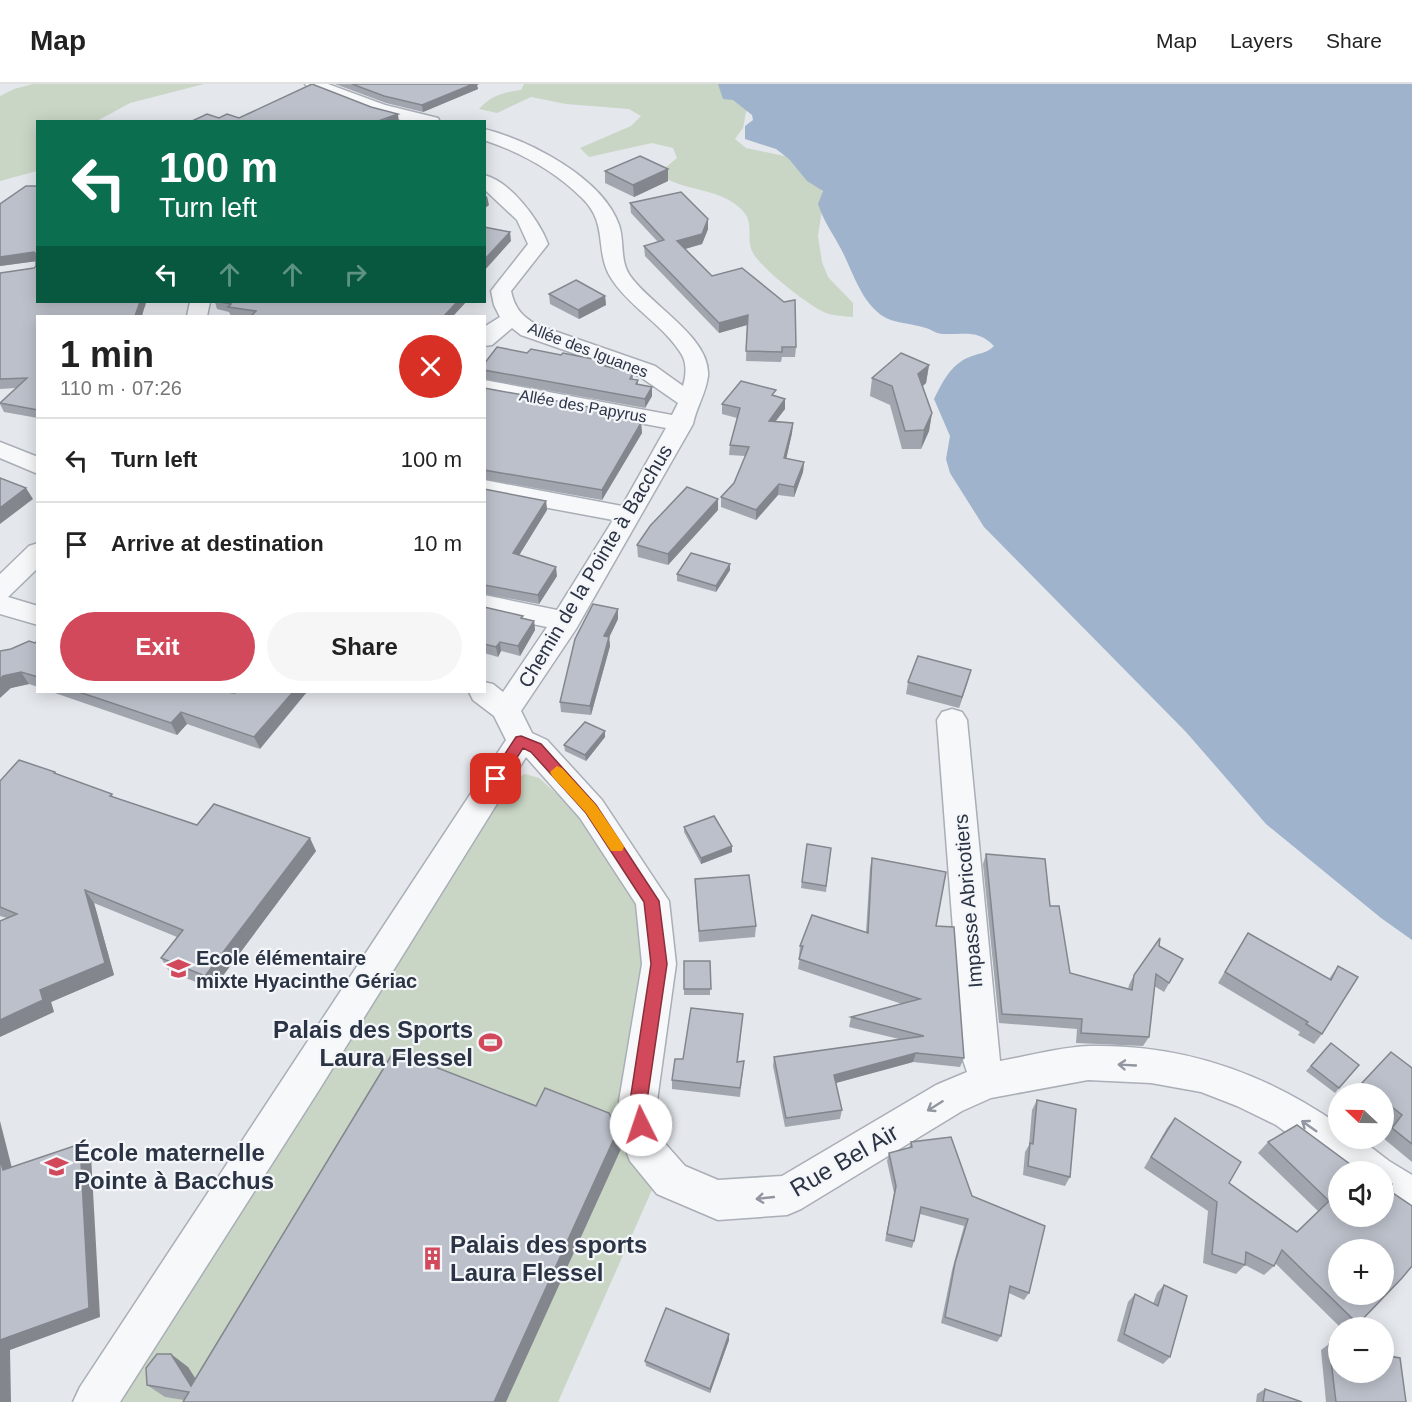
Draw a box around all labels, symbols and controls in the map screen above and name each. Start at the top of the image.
text: Map [30,25,86,56]
text: Map [1156,29,1197,52]
text: Layers [1230,29,1293,52]
text: Share [1326,29,1382,52]
icon: left [60,144,138,222]
text: 100 m [159,144,278,191]
text: Turn left [159,193,257,223]
icon: left [150,258,183,291]
icon: ahead [213,258,246,291]
icon: ahead [276,258,309,291]
icon: right [339,258,372,291]
street label: Allée des Iguanes [526,319,650,381]
text: 1 min [60,334,154,375]
button: close [399,335,462,398]
text: 110 m · 07:26 [60,377,182,399]
street label: Allée des Papyrus [518,386,648,426]
street label: Chemin de la Pointe à Bacchus [514,441,676,691]
icon: left [60,444,93,477]
text: Turn left [111,447,197,472]
text: 100 m [401,447,462,472]
icon: arrive [60,528,93,561]
text: Arrive at destination [111,531,324,556]
text: 10 m [413,531,462,556]
button: Exit [60,612,255,681]
button: Share [267,612,462,681]
pin [470,753,521,804]
icon: arrive [479,762,512,795]
street label: Impasse Abricotiers [949,813,987,989]
place label: Ecole élémentaire mixte Hyacinthe Gériac [196,947,417,992]
school or university icon: Ecole élémentaire mixte Hyacinthe Gériac [165,956,191,982]
place label: Palais des Sports Laura Flessel [273,1016,473,1071]
sports icon: Palais des Sports Laura Flessel [478,1030,504,1056]
one-way arrow [1117,1060,1137,1071]
north arrow [1328,1083,1394,1149]
map controls [1328,1083,1394,1383]
position arrow [609,1093,673,1157]
one-way arrow [927,1101,944,1113]
street label: Rue Bel Air [785,1118,903,1202]
one-way arrow [1301,1120,1317,1132]
place label: École maternelle Pointe à Bacchus [74,1139,274,1194]
school or university icon: École maternelle Pointe à Bacchus [43,1153,69,1179]
button: sound [1328,1161,1394,1227]
one-way arrow [756,1193,776,1204]
place label: Palais des sports Laura Flessel [450,1231,647,1286]
button: + [1328,1239,1394,1305]
building icon: Palais des sports Laura Flessel [419,1245,445,1271]
button: − [1328,1317,1394,1383]

